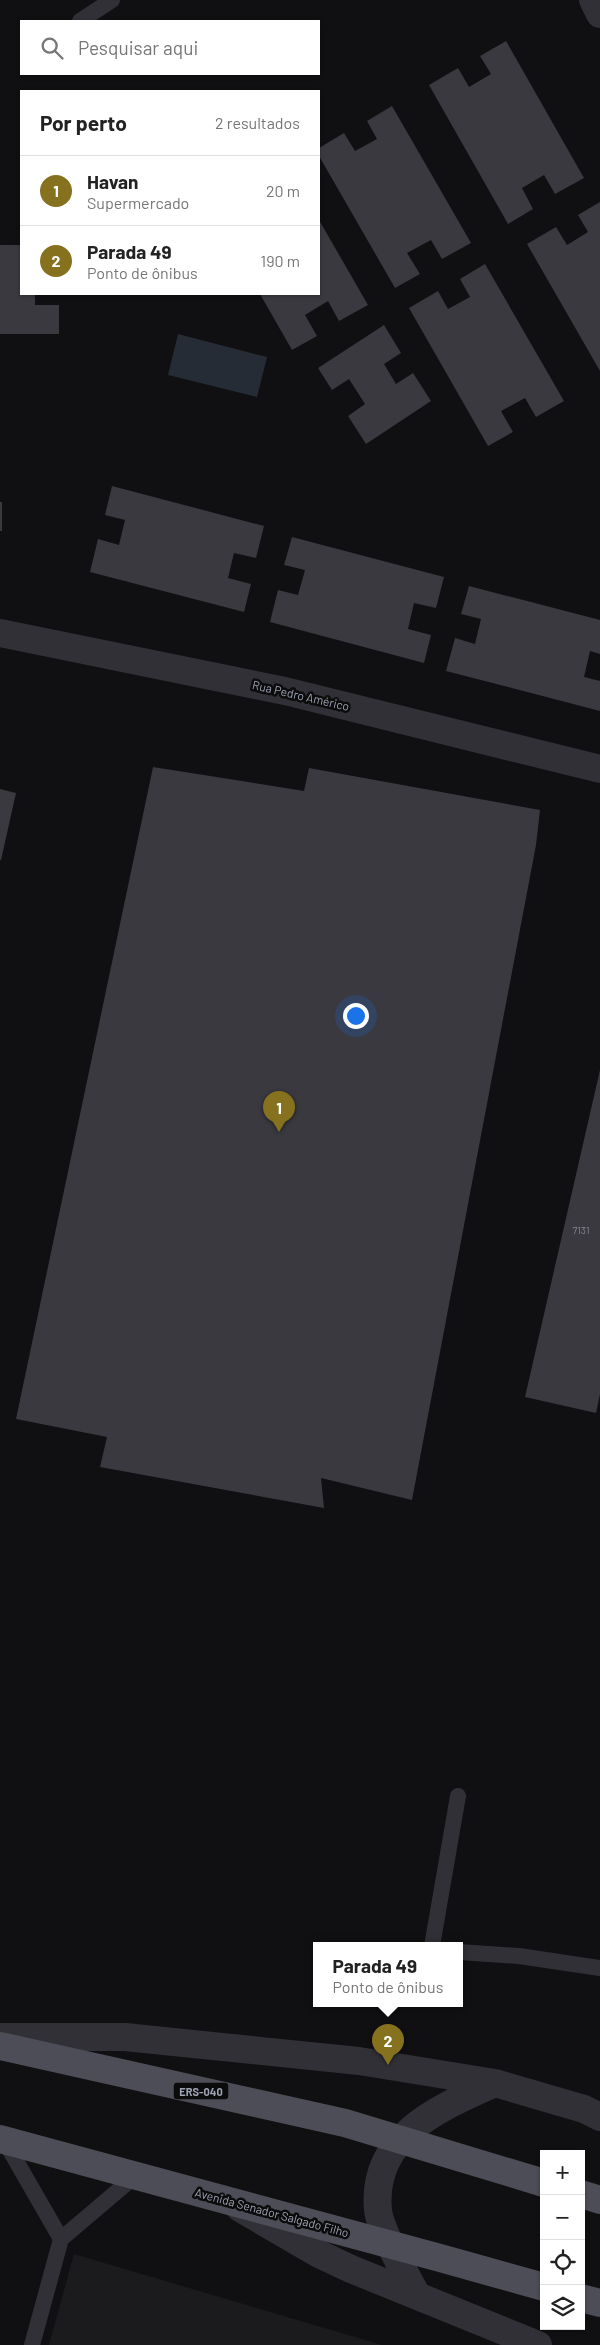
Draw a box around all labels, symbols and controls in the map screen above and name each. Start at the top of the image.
search box [20,20,320,75]
icon: search [38,34,66,62]
text: Pesquisar aqui [78,36,198,59]
text: Por perto [40,110,127,135]
text: 2 resultados [215,113,300,132]
text: Havan [87,170,139,193]
text: 1 [53,181,59,200]
text: 20 m [266,181,300,200]
text: Supermercado [87,193,189,212]
text: Parada 49 [87,240,172,263]
text: 2 [52,251,60,270]
text: 190 m [261,251,300,270]
text: Ponto de ônibus [87,263,198,282]
street label: Rua Pedro Américo [251,677,351,713]
your location [343,1003,369,1029]
pin: 1 [263,1091,295,1132]
house number: 7131 [573,1224,589,1236]
popup [313,1942,463,2007]
text: Parada 49 [333,1954,417,1977]
text: Ponto de ônibus [333,1977,443,1996]
pin: 2 [372,2024,404,2065]
road number: ERS-040 [174,2082,228,2100]
map controls [540,2150,585,2330]
button: + [540,2150,585,2195]
street label: Avenida Senador Salgado Filho [193,2185,351,2239]
button: − [540,2195,585,2240]
button: locate [540,2240,585,2285]
button: layers [540,2285,585,2330]

